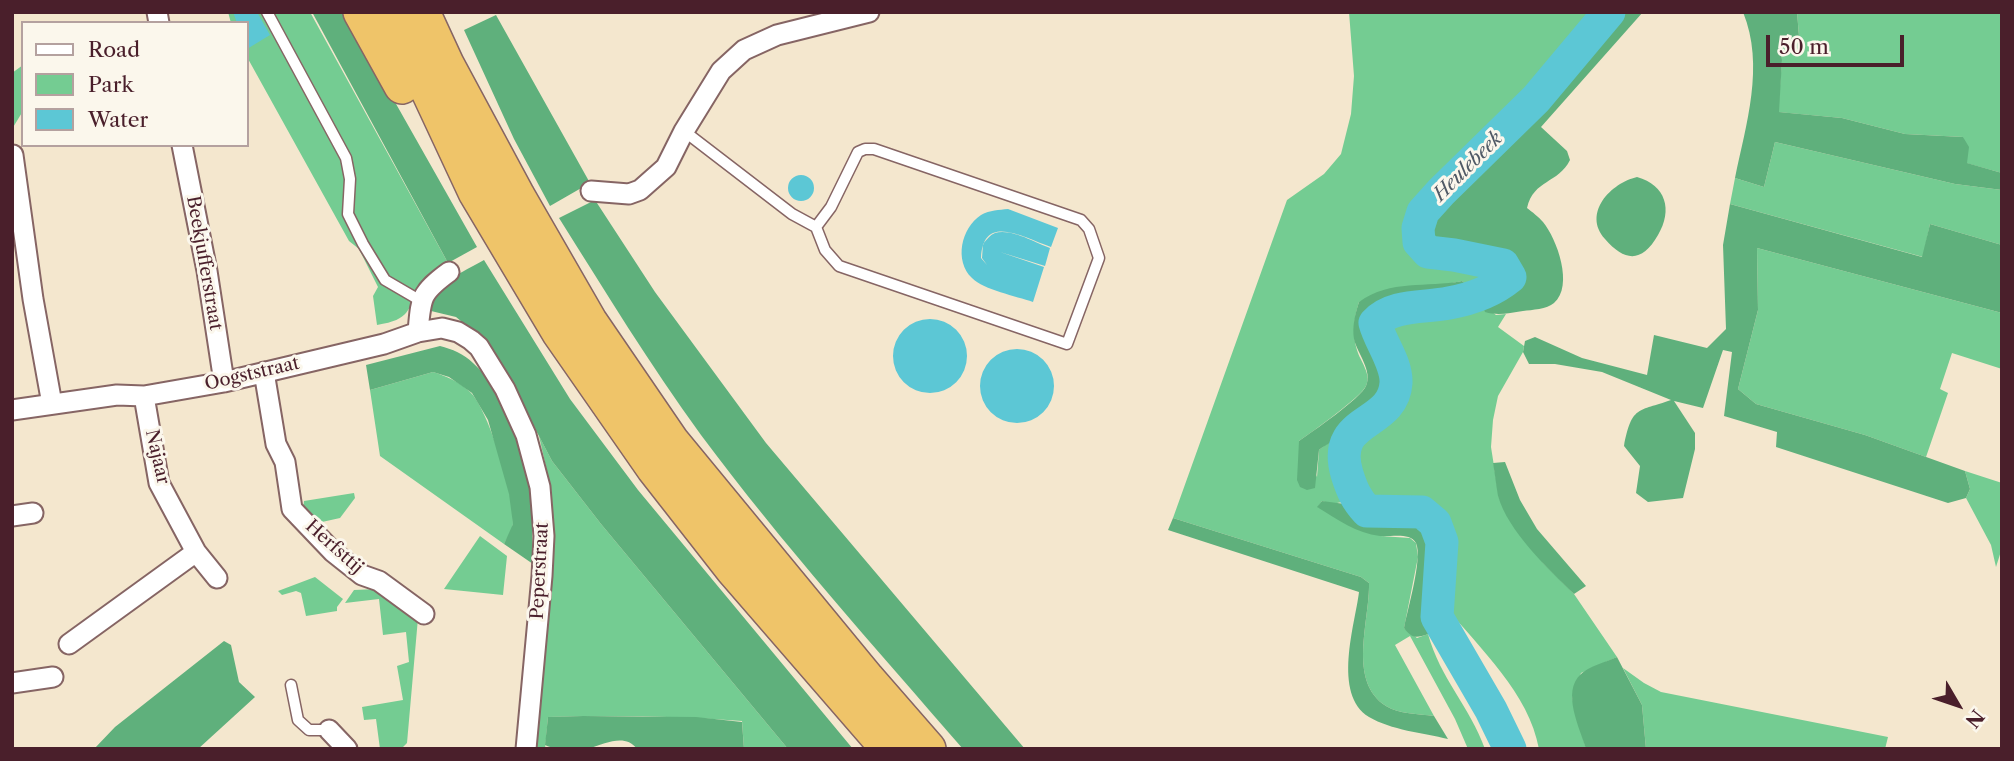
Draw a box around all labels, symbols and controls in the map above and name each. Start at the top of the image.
legend [21,21,248,147]
scale bar [1769,21,1907,65]
text: 50 m [1779,34,1829,59]
text: Road [88,37,140,62]
text: Park [88,72,134,97]
text: Water [88,107,148,132]
water label: Heulebeek [1429,128,1507,206]
street label: Beekjufferstraat [182,194,226,332]
street label: Oogststraat [203,353,301,395]
street label: Najaar [140,427,174,487]
street label: Herfsttij [301,516,367,578]
street label: Peperstraat [527,522,553,620]
north arrow [1923,670,1993,740]
text: N [1961,705,1989,732]

